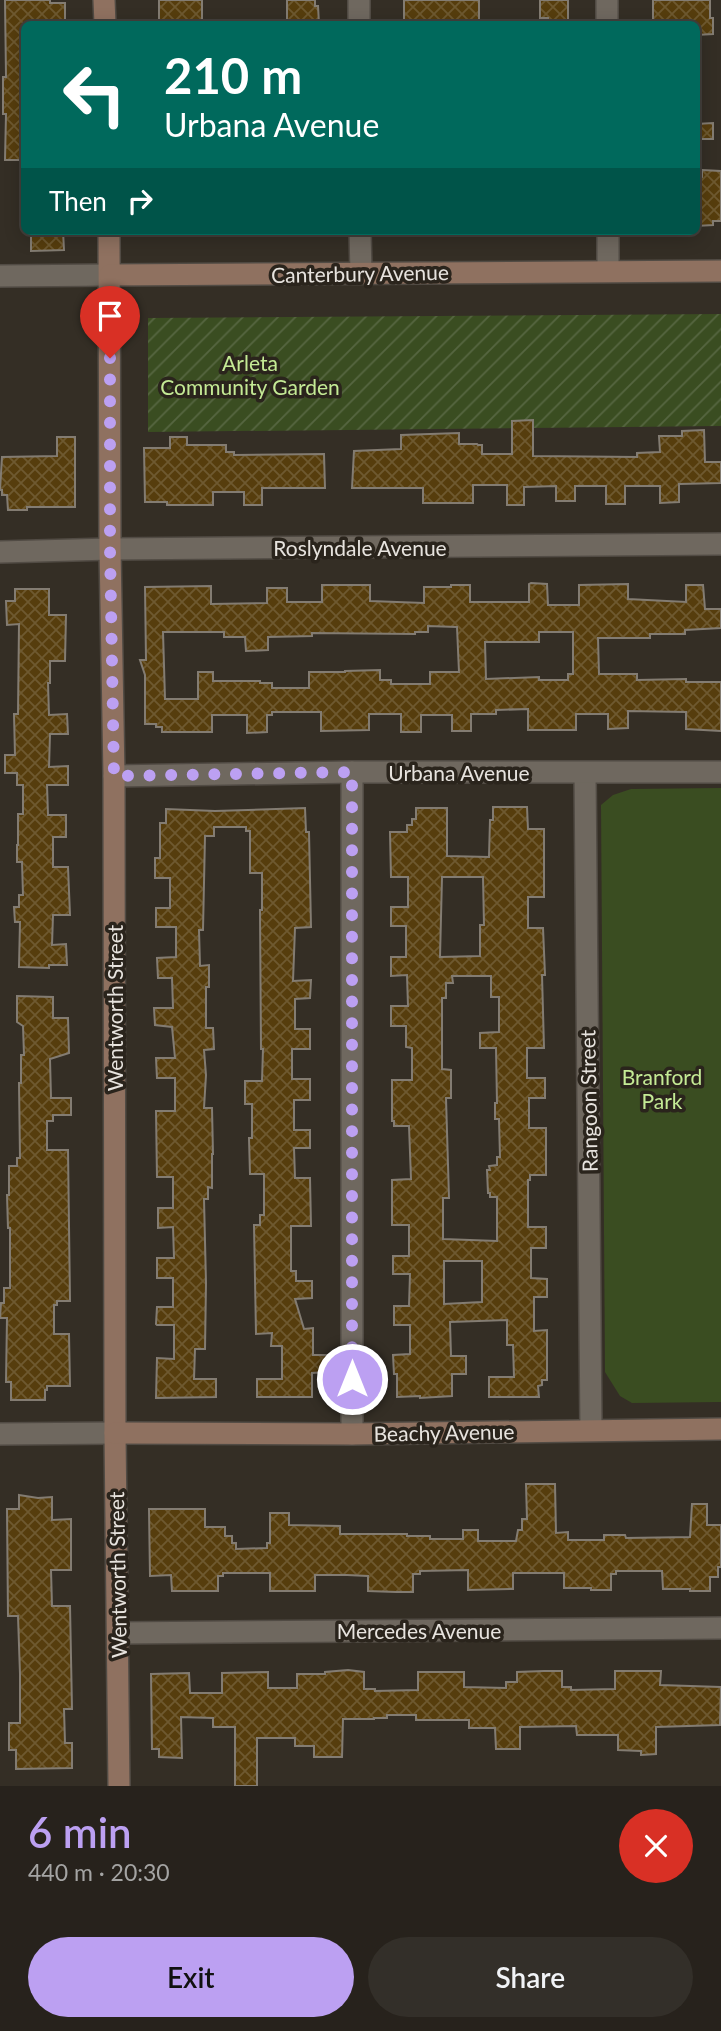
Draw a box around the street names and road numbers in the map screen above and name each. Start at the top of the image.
street label: Canterbury Avenue [271,259,449,287]
street label: Roslyndale Avenue [273,535,447,560]
street label: Urbana Avenue [388,760,530,785]
street label: Wentworth Street [102,924,127,1091]
street label: Rangoon Street [574,1029,602,1172]
street label: Beachy Avenue [373,1418,515,1446]
street label: Wentworth Street [103,1491,131,1658]
street label: Mercedes Avenue [337,1618,501,1643]

